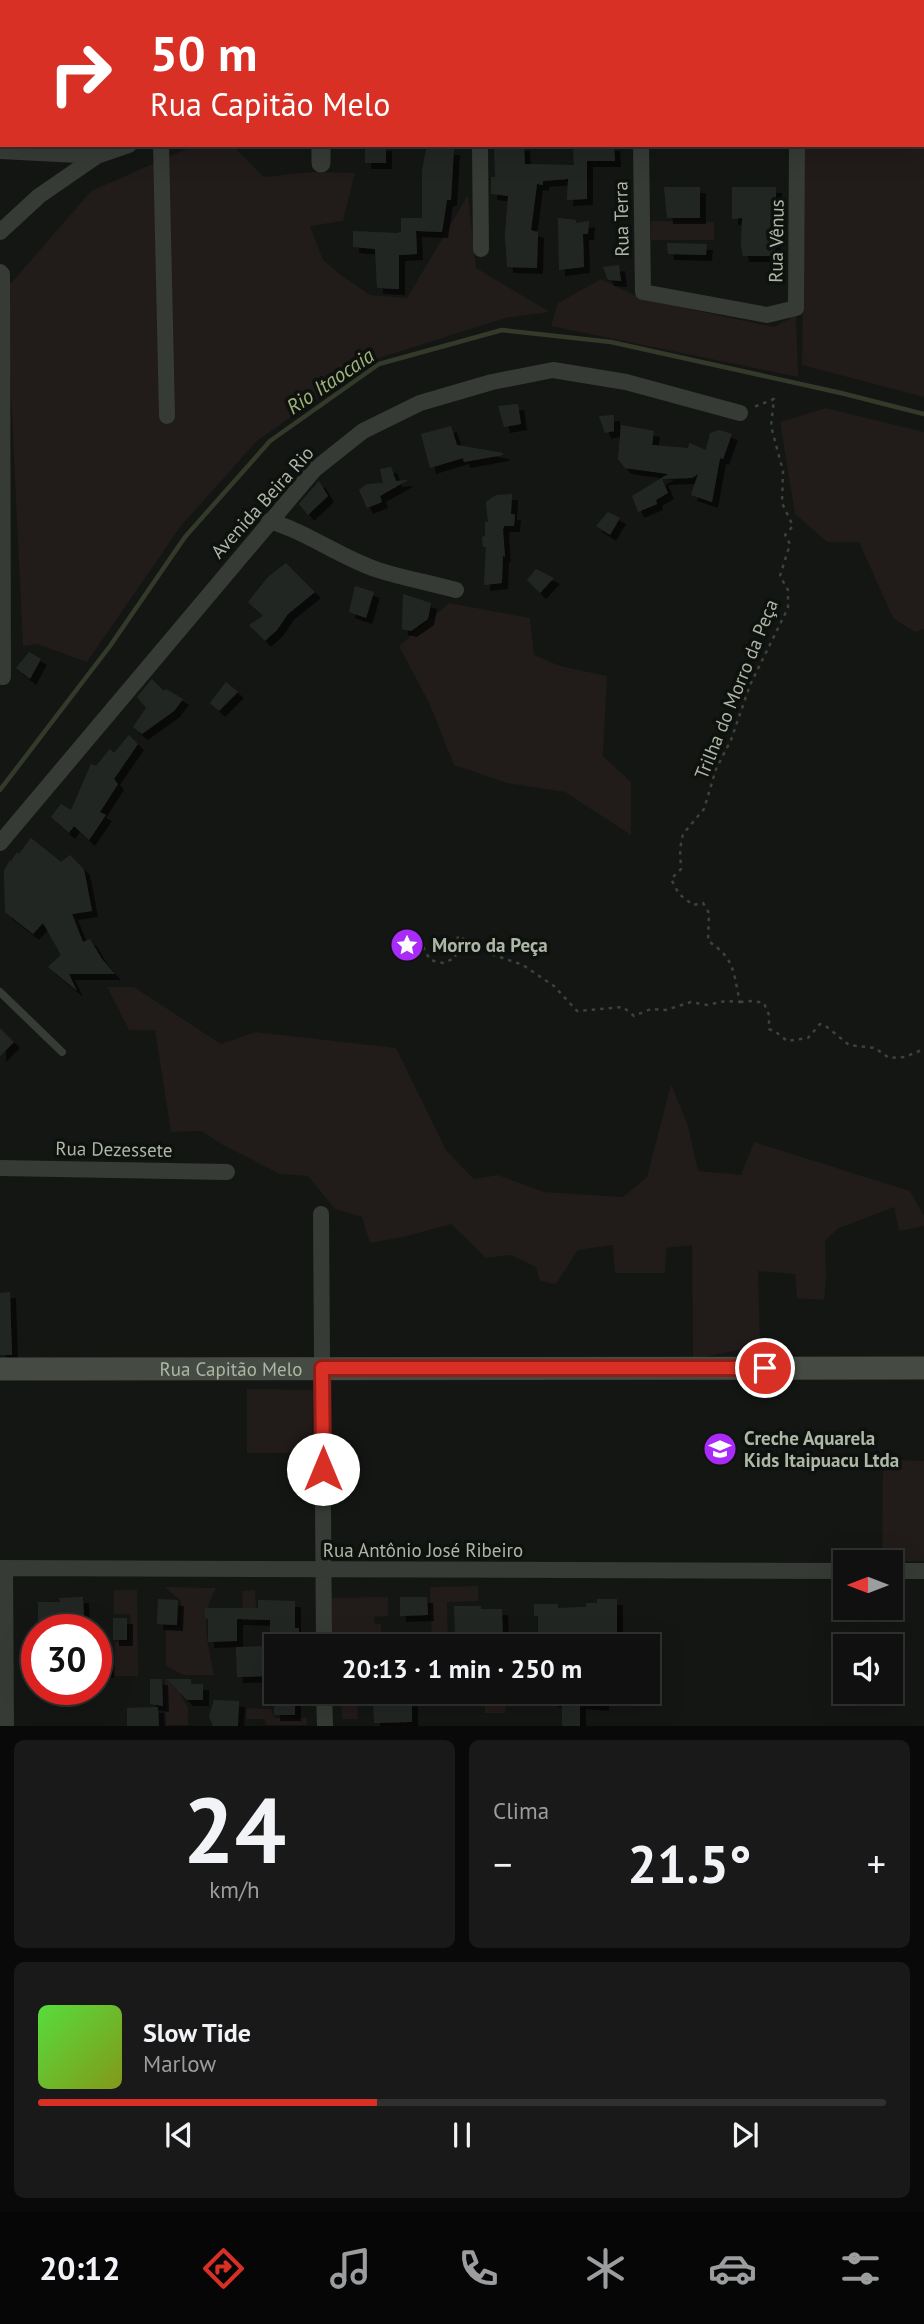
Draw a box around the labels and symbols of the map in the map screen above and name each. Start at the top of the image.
street label: Rua Terra [608,181,634,257]
street label: Rua Vênus [763,199,789,283]
water label: Rio Itaocaia [281,341,380,420]
street label: Avenida Beira Rio [205,441,319,563]
street label: Trilha do Morro da Peça [689,596,783,782]
place icon: Morro da Peça [388,926,426,964]
place label: Morro da Peça [432,933,548,957]
street label: Rua Dezessete [55,1136,173,1162]
pin [735,1338,795,1398]
street label: Rua Capitão Melo [160,1357,302,1381]
place label: Creche Aquarela Kids Itaipuacu Ltda [744,1426,899,1472]
school or university icon: Creche Aquarela Kids Itaipuacu Ltda [701,1430,739,1468]
position arrow [286,1432,360,1506]
street label: Rua Antônio José Ribeiro [323,1538,523,1562]
north arrow [833,1550,903,1620]
speed limit sign: 30 [21,1614,112,1705]

